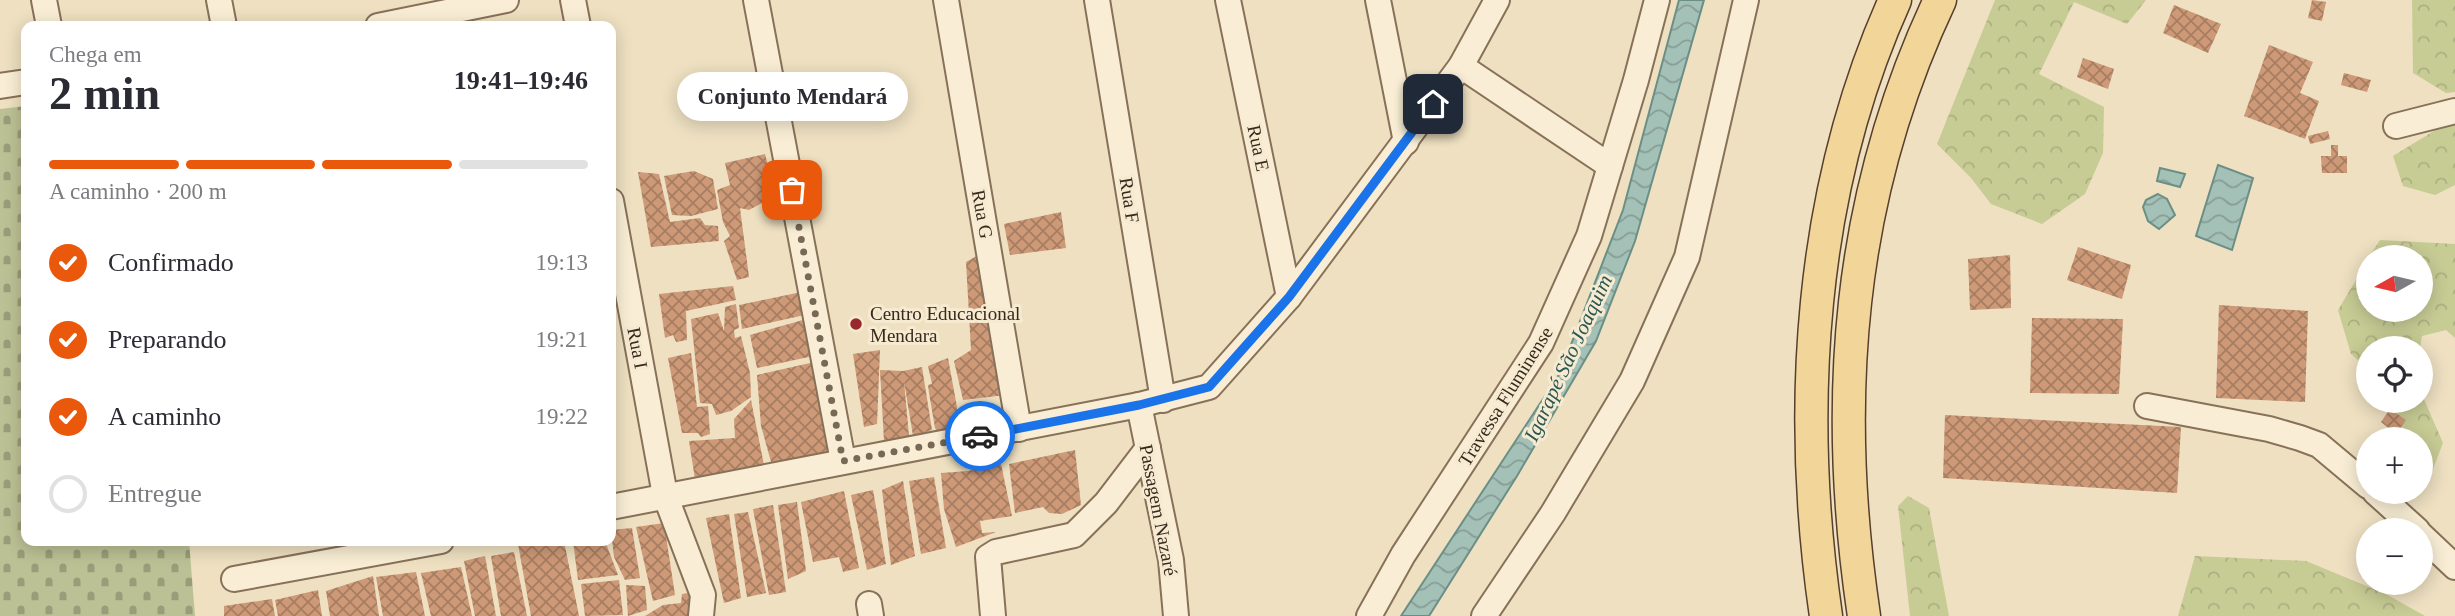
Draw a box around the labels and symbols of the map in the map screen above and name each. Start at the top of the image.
callout: Conjunto Mendará [676,71,908,120]
pin [1403,74,1463,134]
street label: Rua E [1243,123,1274,173]
pin [762,160,822,220]
street label: Rua F [1116,176,1143,224]
street label: Rua G [968,188,997,240]
north arrow [2356,245,2432,322]
water label: Igarapé São Joaquim [1518,271,1617,446]
place label: Centro Educacional Mendara [870,303,1020,346]
marker: Centro Educacional Mendara [848,316,864,332]
street label: Travessa Fluminense [1454,323,1557,470]
street label: Rua I [623,326,652,371]
courier [945,401,1015,471]
street label: Passagem Nazaré [1135,443,1182,578]

